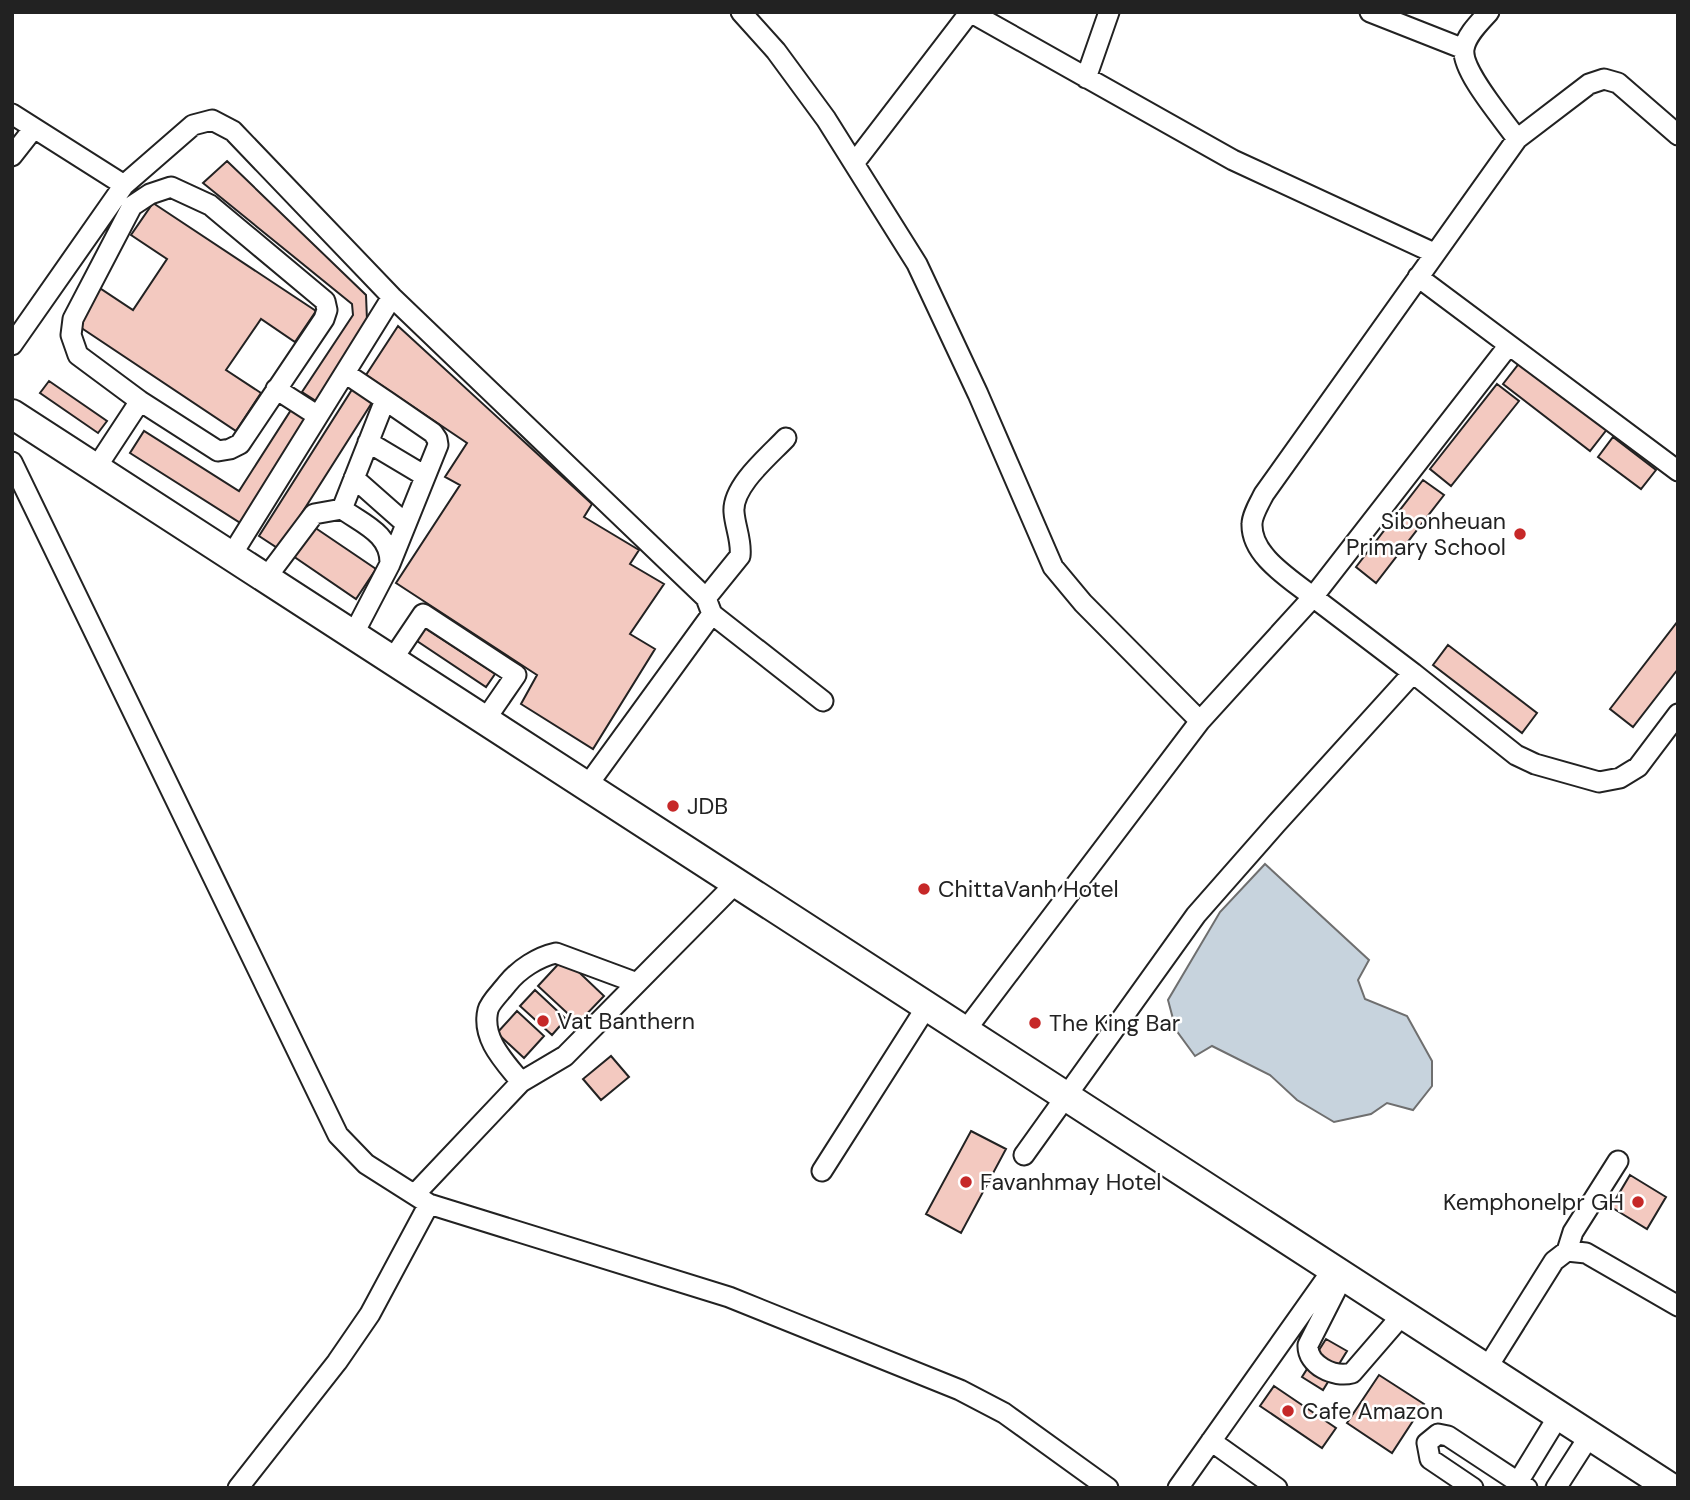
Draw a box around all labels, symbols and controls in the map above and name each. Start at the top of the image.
place label: Sibonheuan Primary School [1346,506,1506,562]
marker: Sibonheuan Primary School [1512,526,1528,542]
place label: JDB [687,791,728,821]
marker: JDB [665,798,681,814]
place label: ChittaVanh Hotel [938,874,1119,904]
marker: ChittaVanh Hotel [916,881,932,897]
place label: Vat Banthern [557,1006,695,1036]
place label: The King Bar [1049,1008,1180,1038]
marker: Vat Banthern [535,1013,551,1029]
marker: The King Bar [1027,1015,1043,1031]
place label: Favanhmay Hotel [980,1167,1161,1197]
marker: Favanhmay Hotel [958,1174,974,1190]
place label: Kemphonelpr GH [1443,1187,1624,1217]
marker: Kemphonelpr GH [1630,1194,1646,1210]
place label: Cafe Amazon [1302,1396,1443,1426]
marker: Cafe Amazon [1280,1403,1296,1419]

